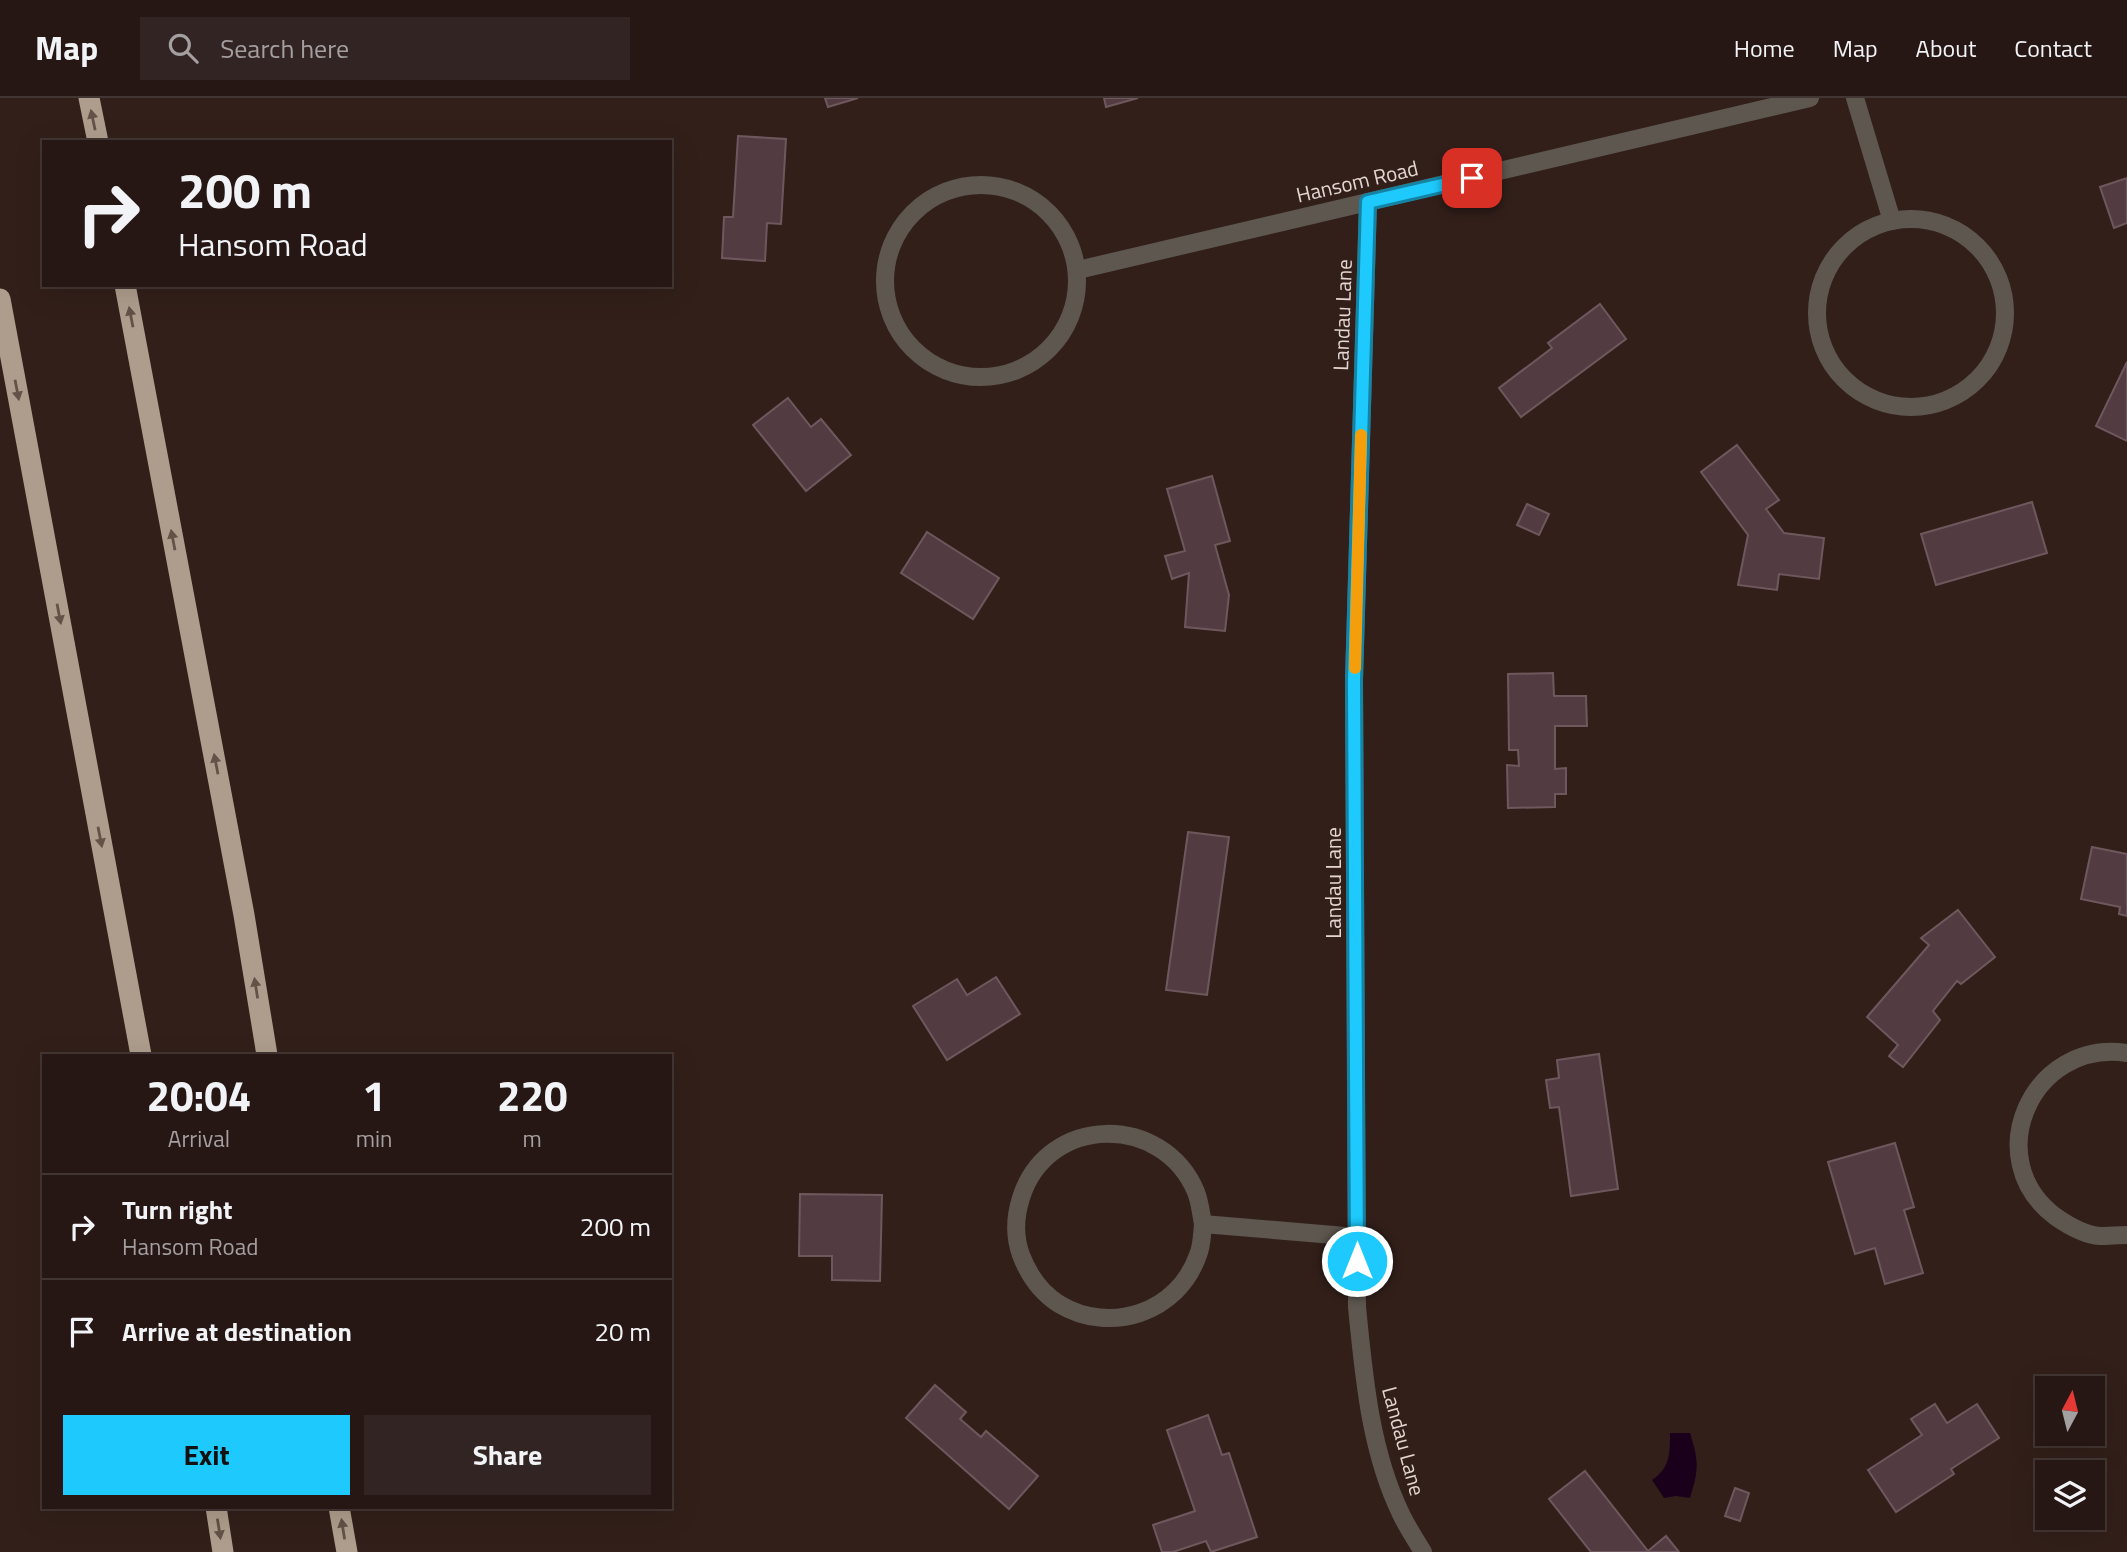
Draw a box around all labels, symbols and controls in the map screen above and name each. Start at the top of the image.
search box [140,17,630,80]
text: Map [35,23,98,73]
icon: search [164,29,202,67]
text: Search here [220,29,349,68]
text: Home [1734,30,1795,66]
text: Map [1833,30,1878,66]
text: About [1916,30,1976,66]
text: Contact [2014,30,2092,66]
one-way arrow [88,109,99,131]
pin [1442,148,1502,208]
street label: Hansom Road [1293,151,1421,211]
text: 200 m [178,152,312,227]
icon: arrive [1453,159,1491,197]
icon: right [63,168,154,259]
text: Hansom Road [178,220,368,268]
street label: Landau Lane [1324,259,1360,371]
one-way arrow [125,306,136,328]
one-way arrow [12,379,23,401]
one-way arrow [168,529,179,551]
one-way arrow [53,603,64,625]
one-way arrow [210,753,221,775]
one-way arrow [95,826,106,848]
street label: Landau Lane [1317,827,1349,939]
one-way arrow [250,977,261,999]
text: 20:04 [146,1063,251,1127]
text: 1 [362,1063,386,1127]
text: 220 [497,1063,567,1127]
text: Arrival [168,1121,230,1156]
text: min [356,1121,392,1156]
text: m [523,1121,542,1156]
text: Turn right [122,1190,233,1229]
text: 200 m [580,1207,651,1246]
icon: right [63,1208,101,1246]
position arrow [1320,1224,1394,1298]
text: Hansom Road [122,1229,258,1264]
text: Arrive at destination [122,1312,352,1351]
text: 20 m [594,1312,651,1351]
icon: arrive [63,1313,101,1351]
north arrow [2035,1376,2105,1446]
map controls [2035,1376,2105,1530]
street label: Landau Lane [1374,1383,1434,1499]
button: Exit [63,1415,350,1495]
button: Share [364,1415,651,1495]
button: layers [2035,1460,2105,1530]
one-way arrow [214,1518,225,1540]
one-way arrow [337,1518,348,1540]

